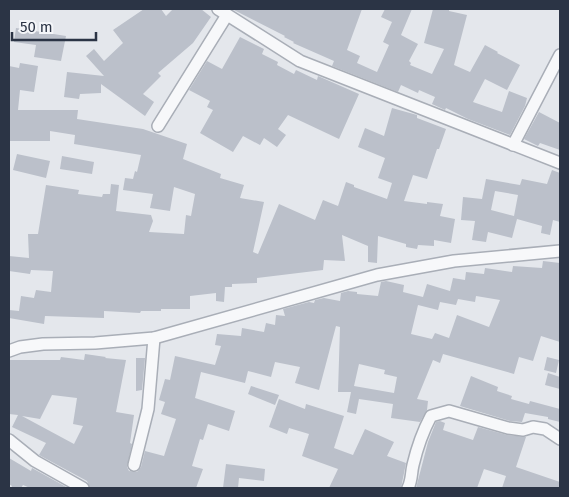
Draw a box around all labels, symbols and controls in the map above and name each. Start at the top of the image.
scale bar [12,10,96,42]
text: 50 m [20,18,53,36]

